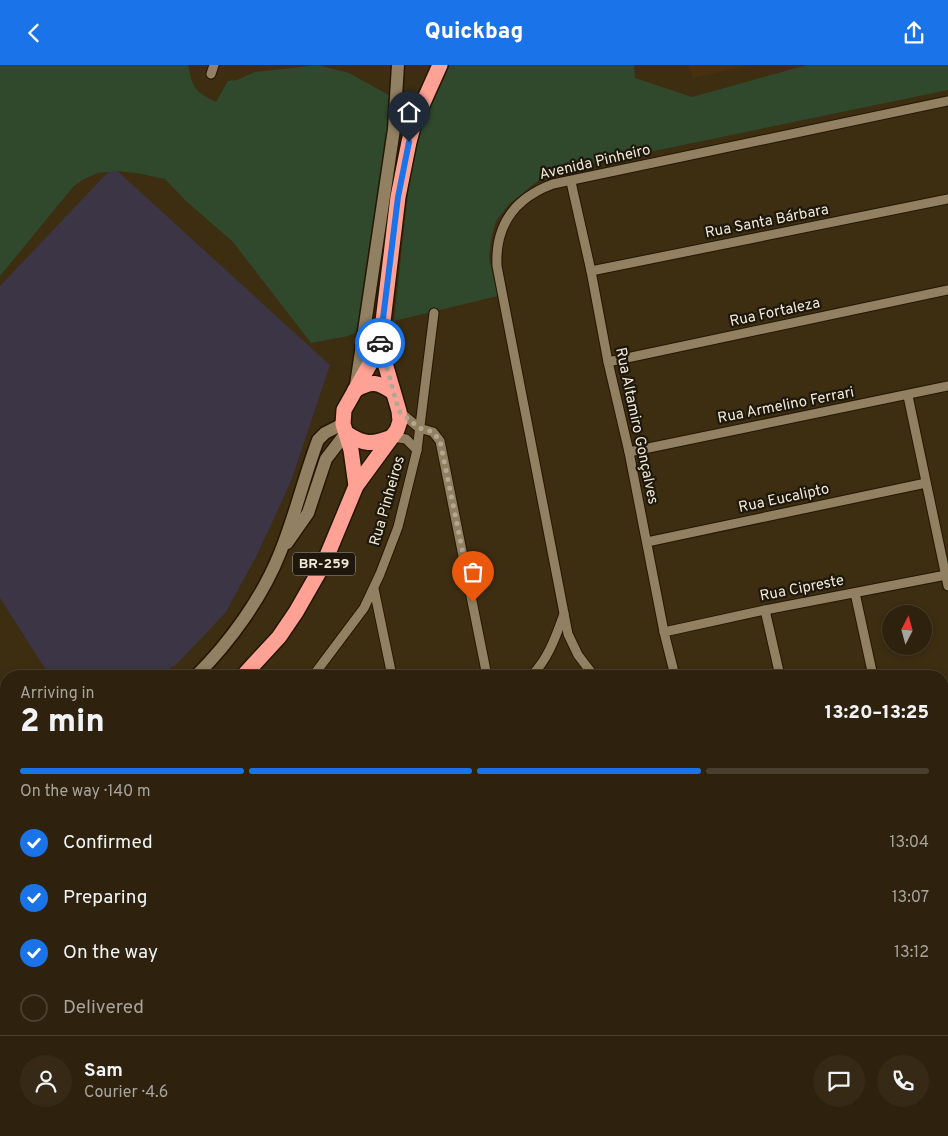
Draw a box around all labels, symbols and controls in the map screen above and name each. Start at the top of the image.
icon: back [20,19,48,47]
text: Quickbag [425,19,523,46]
icon: share [900,19,928,47]
pin [388,91,430,142]
icon: home [395,98,423,126]
street label: Avenida Pinheiro [538,141,652,185]
street label: Rua Santa Bárbara [704,201,830,243]
street label: Rua Fortaleza [728,294,822,332]
courier [355,318,405,368]
icon: car [366,329,394,357]
street label: Rua Altamiro Gonçalves [610,346,662,506]
street label: Rua Armelino Ferrari [716,383,856,429]
street label: Rua Pinheiros [366,454,410,548]
street label: Rua Eucalipto [737,480,831,518]
pin [452,551,494,602]
road number: BR-259 [293,553,355,575]
icon: bag [459,558,487,586]
street label: Rua Cipreste [758,572,846,606]
north arrow [882,605,932,655]
map controls [882,605,932,655]
text: Arriving in [20,684,95,704]
text: 13:20–13:25 [824,701,929,725]
text: 2 min [20,703,105,743]
text: On the way · 140 m [20,782,151,802]
icon: check [20,829,48,857]
text: Confirmed [63,831,153,855]
text: 13:04 [890,833,929,853]
icon: check [20,884,48,912]
text: Preparing [63,886,147,910]
text: 13:07 [892,888,929,908]
icon: check [20,939,48,967]
text: On the way [63,941,158,965]
text: 13:12 [894,943,929,963]
text: Delivered [63,996,144,1020]
button: person [20,1055,72,1107]
button: chat [813,1055,865,1107]
button: phone [877,1055,929,1107]
text: Sam [84,1059,123,1083]
text: Courier · 4.6 [84,1083,168,1103]

